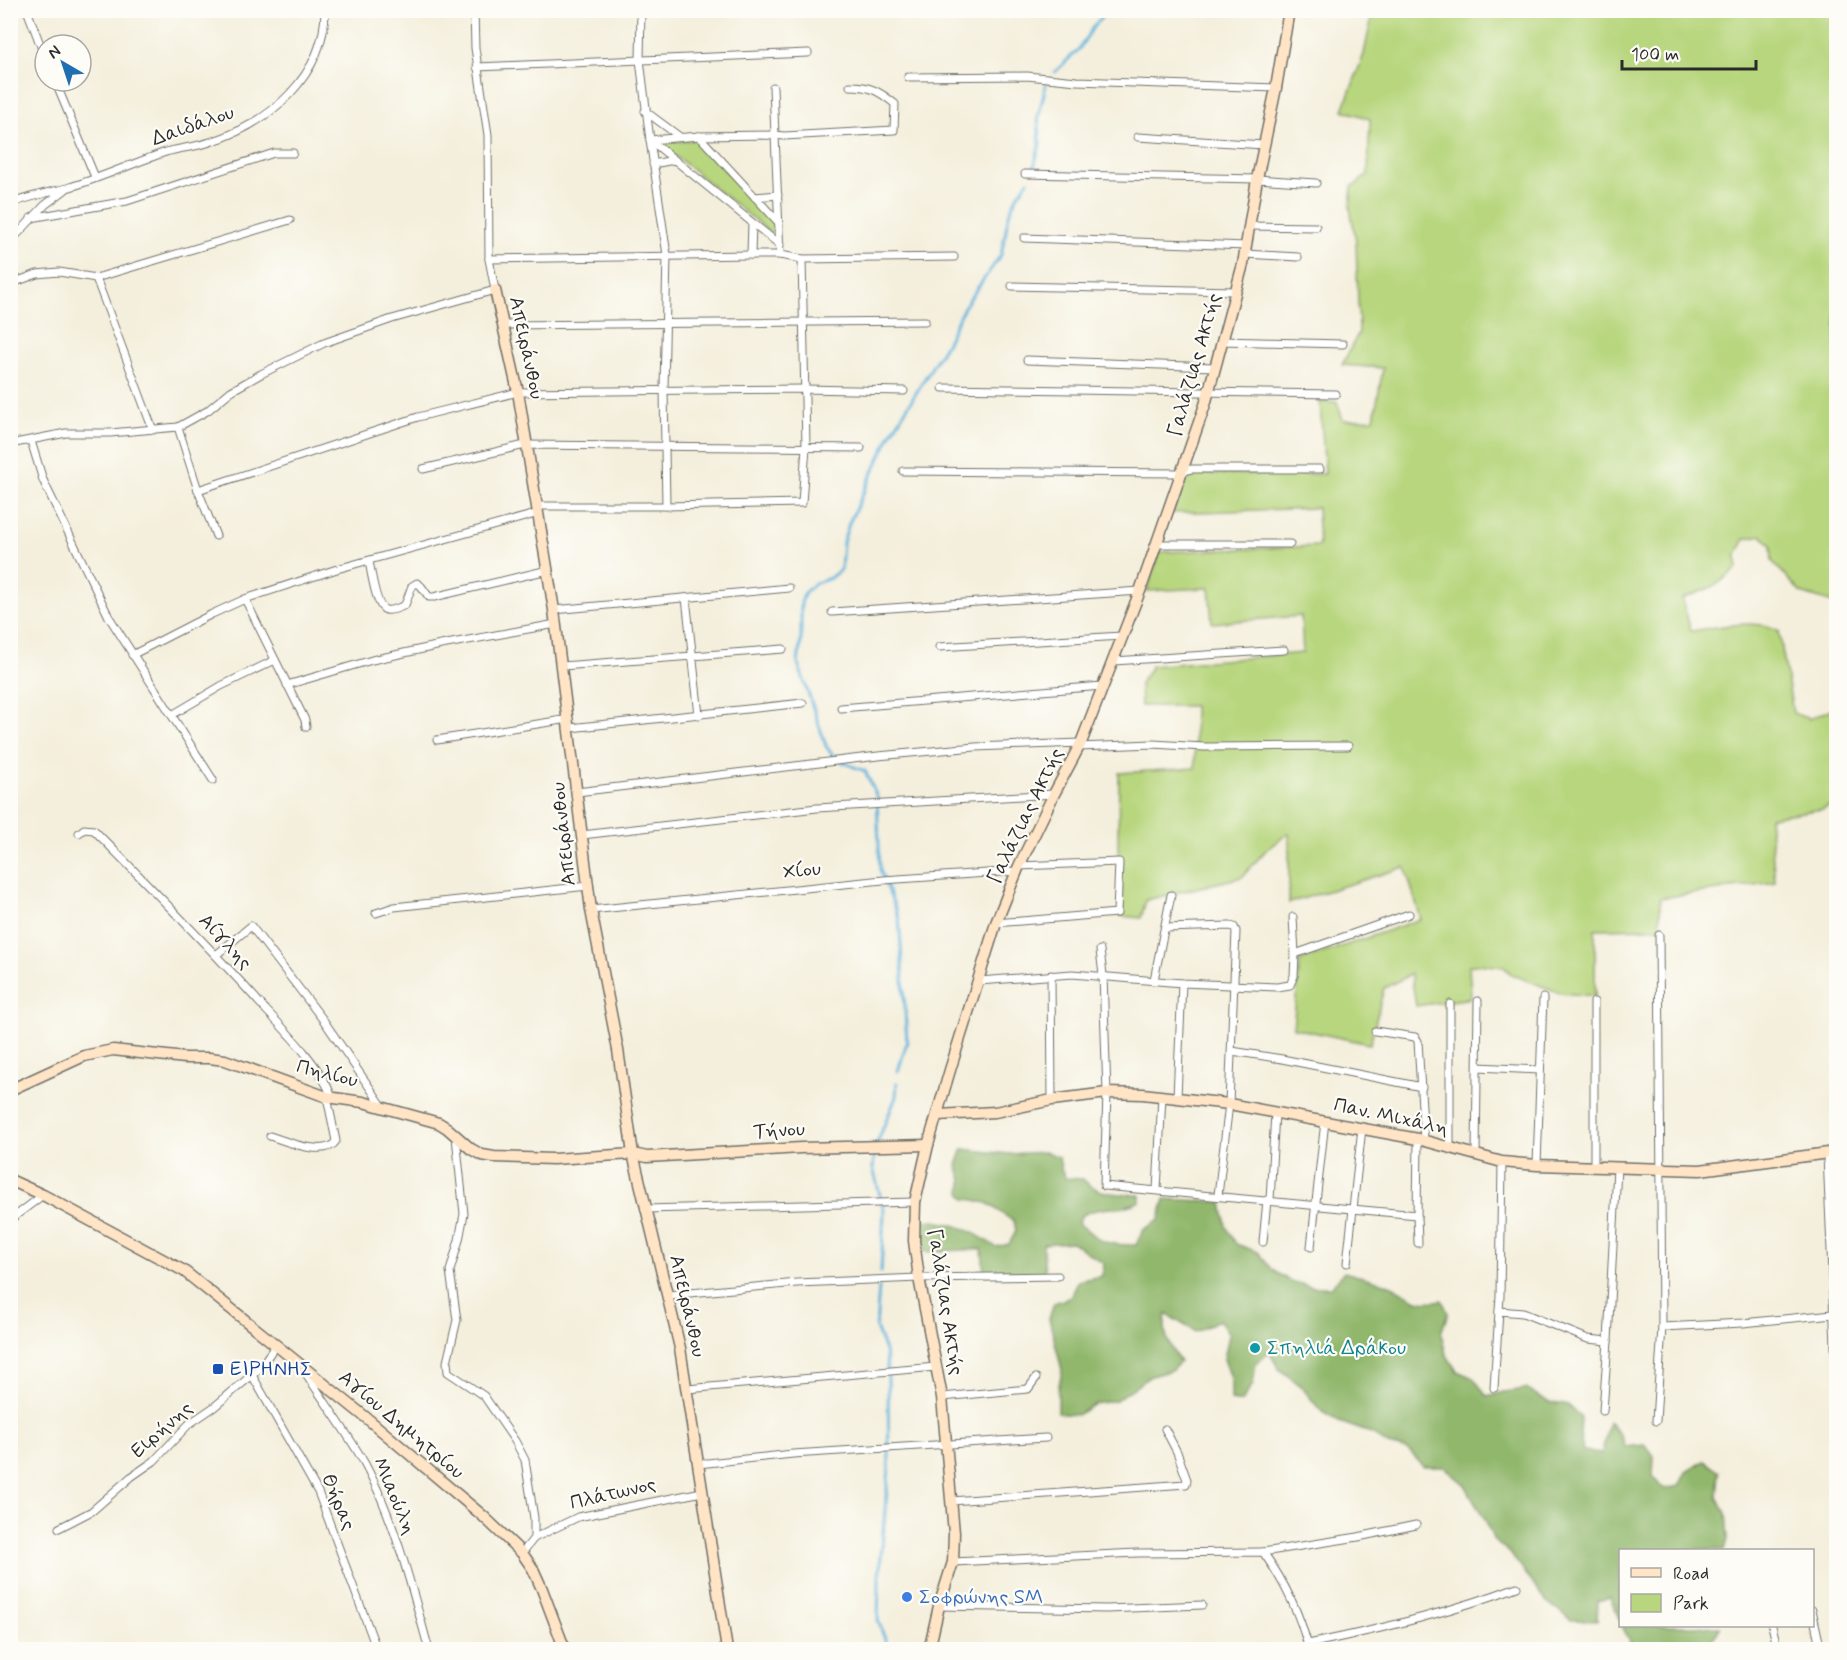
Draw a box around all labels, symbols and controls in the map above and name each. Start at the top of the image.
north arrow [33,33,93,93]
scale bar [1622,33,1756,71]
text: N [44,41,65,64]
text: 100 m [1631,43,1679,67]
street label: Δαιδάλου [148,99,238,153]
street label: Γαλάζιας Ακτής [1162,290,1228,440]
street label: Απειράνθου [502,294,550,402]
street label: Γαλάζιας Ακτής [981,743,1071,888]
street label: Απειράνθου [545,781,583,887]
street label: Χίου [782,856,822,886]
street label: Αίγλης [192,908,258,976]
street label: Πηλίου [293,1053,361,1095]
street label: Παν. Μιχάλη [1331,1092,1451,1142]
street label: Τήνου [752,1116,806,1146]
street label: Γαλάζιας Ακτής [920,1227,970,1377]
street label: Απειράνθου [662,1252,712,1360]
place label: Σπηλιά Δράκου [1267,1335,1406,1362]
marker: Σπηλιά Δράκου [1248,1341,1262,1355]
place label: ΕΙΡΗΝΗΣ [230,1356,312,1383]
marker: ΕΙΡΗΝΗΣ [211,1362,225,1376]
street label: Αγίου Δημητρίου [332,1364,470,1486]
street label: Ειρήνης [125,1395,199,1464]
street label: Μιαούλη [366,1453,422,1539]
street label: Θήρας [314,1470,362,1535]
street label: Πλάτωνος [567,1471,659,1517]
legend [1619,1549,1814,1627]
text: Road [1673,1562,1709,1586]
place label: Σοφρώνης SM [919,1584,1043,1611]
marker: Σοφρώνης SM [900,1590,914,1604]
text: Park [1673,1592,1709,1616]

